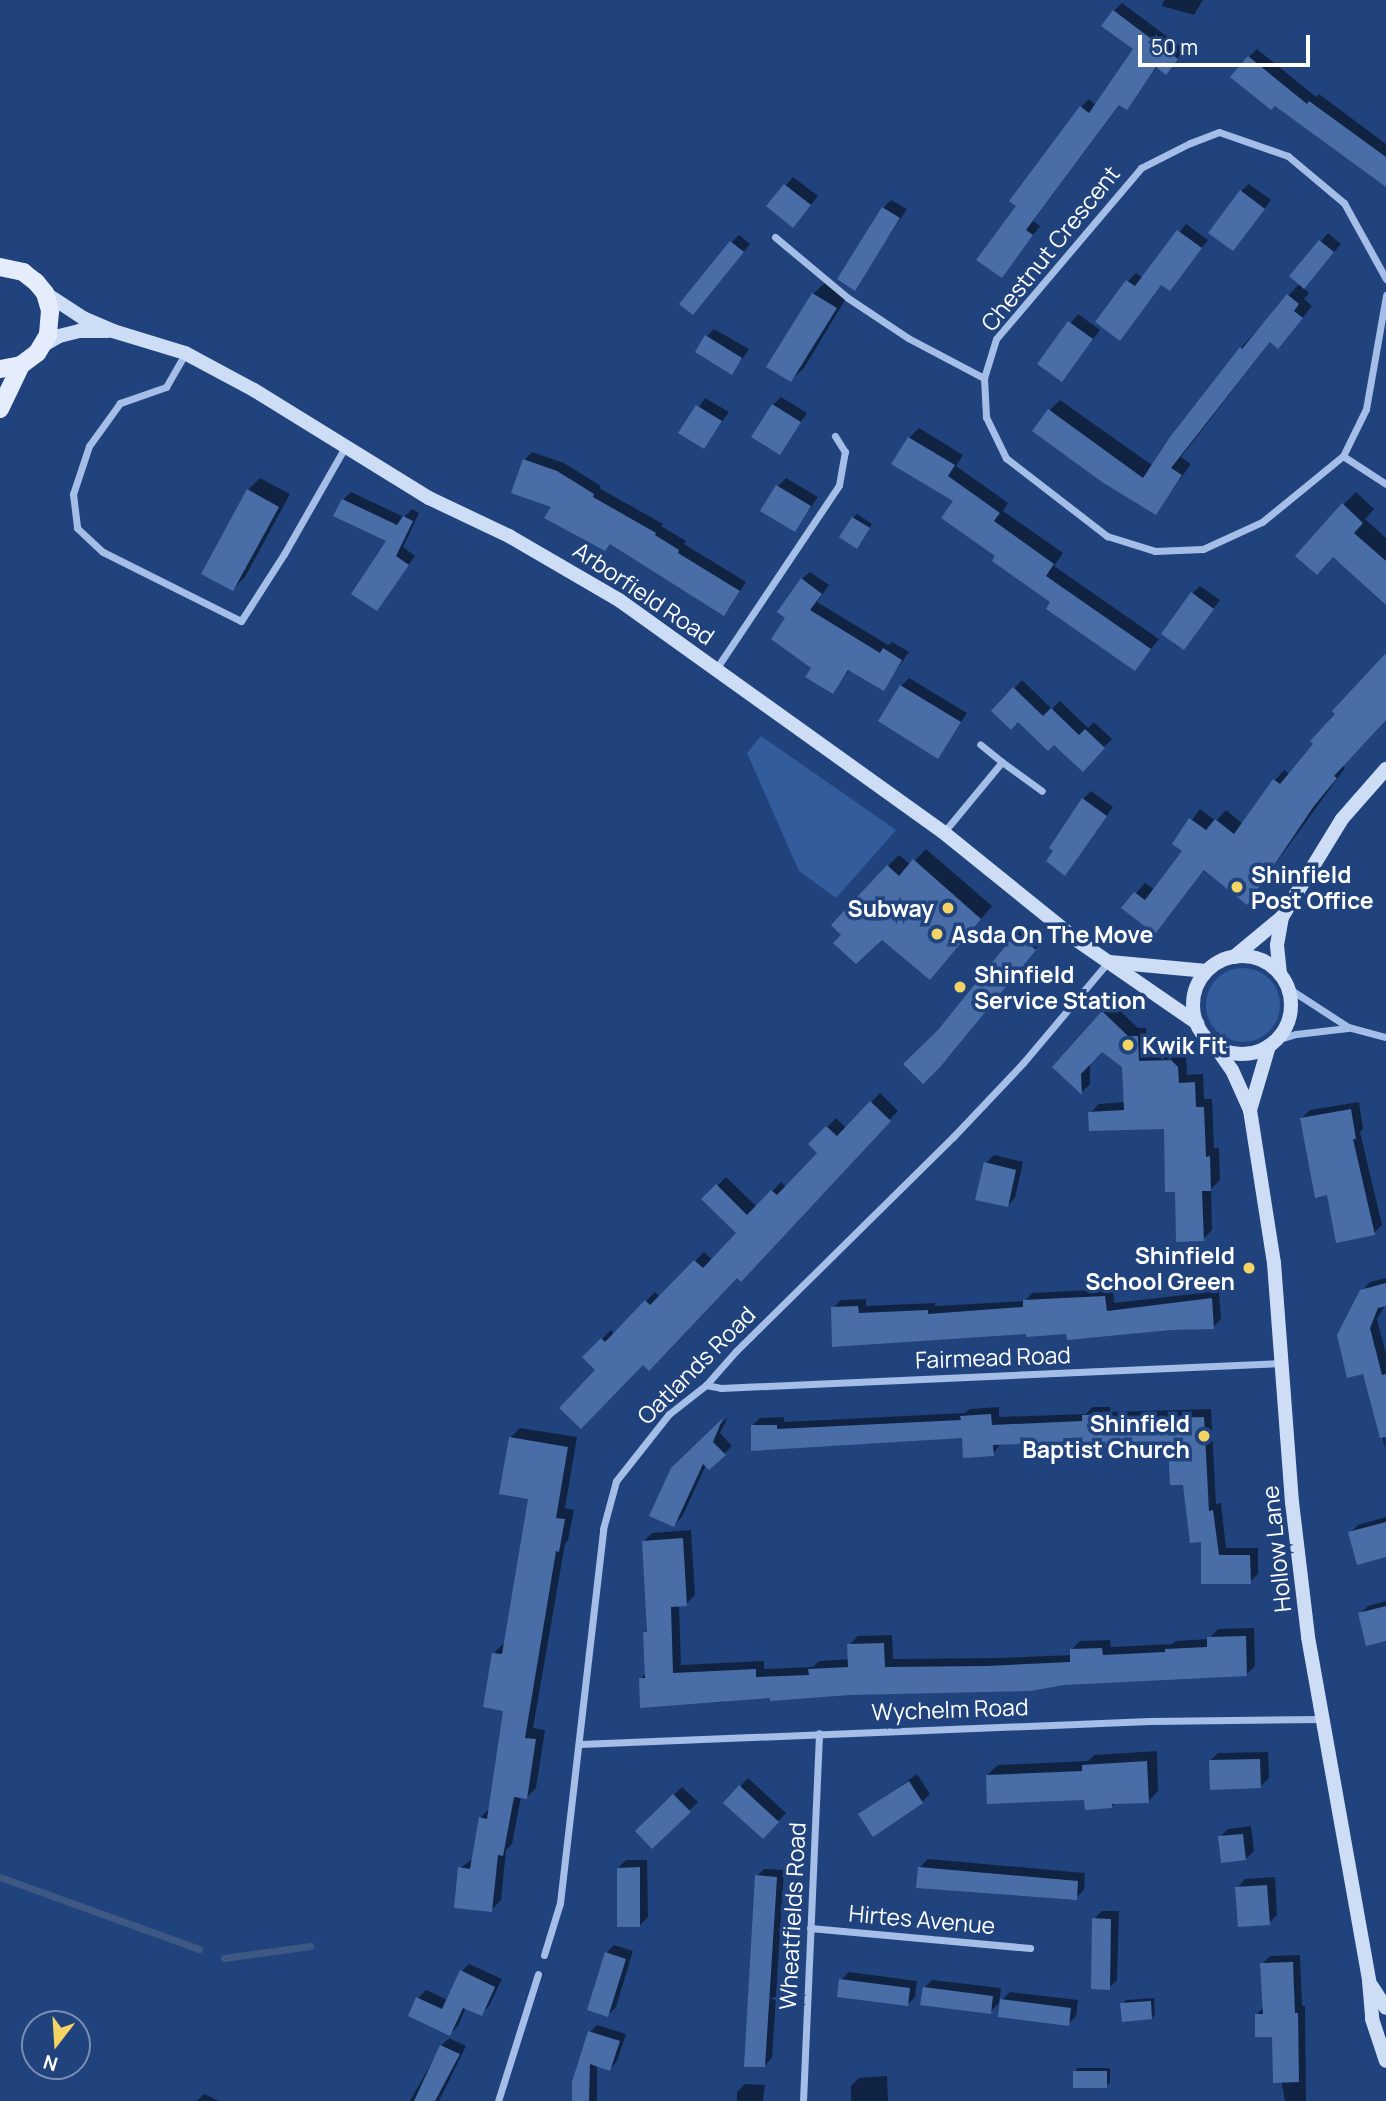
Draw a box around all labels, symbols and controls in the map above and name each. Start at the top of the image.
scale bar [1141,21,1312,65]
text: 50 m [1151,33,1198,61]
street label: Chestnut Crescent [975,160,1125,336]
street label: Arborfield Road [568,536,720,650]
place label: Shinfield Post Office [1251,860,1374,914]
marker: Shinfield Post Office [1229,879,1245,895]
place label: Subway [848,894,934,922]
marker: Subway [940,900,956,916]
place label: Asda On The Move [951,920,1153,948]
marker: Asda On The Move [929,926,945,942]
place label: Shinfield Service Station [974,960,1146,1014]
marker: Shinfield Service Station [952,979,968,995]
place label: Kwik Fit [1142,1031,1227,1059]
marker: Kwik Fit [1120,1037,1136,1053]
place label: Shinfield School Green [1085,1241,1235,1295]
marker: Shinfield School Green [1241,1260,1257,1276]
street label: Oatlands Road [631,1300,761,1430]
street label: Fairmead Road [915,1340,1071,1374]
place label: Shinfield Baptist Church [1022,1409,1190,1463]
marker: Shinfield Baptist Church [1196,1428,1212,1444]
street label: Hollow Lane [1256,1484,1296,1614]
street label: Wychelm Road [871,1692,1029,1726]
street label: Wheatfields Road [773,1821,811,2011]
street label: Hirtes Avenue [848,1899,996,1939]
north arrow [21,2010,91,2080]
text: N [40,2049,61,2078]

